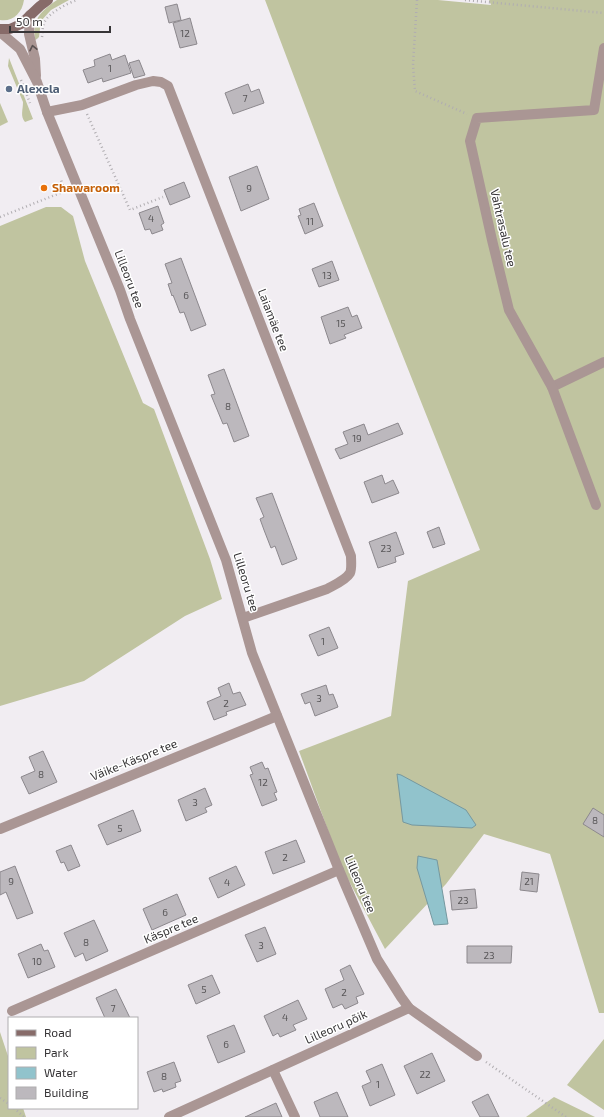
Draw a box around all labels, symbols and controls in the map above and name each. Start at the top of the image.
scale bar [10,8,110,34]
text: 50 m [16,14,43,28]
house number: 12 [180,27,190,39]
one-way arrow [29,45,37,52]
house number: 1 [108,62,112,74]
place label: Alexela [17,81,60,95]
marker: Alexela [4,84,14,94]
house number: 7 [242,92,248,104]
place label: Shawaroom [52,180,120,194]
house number: 9 [246,182,252,194]
marker: Shawaroom [39,183,49,193]
street label: Vahtrasalu tee [488,187,520,268]
house number: 4 [148,212,154,224]
house number: 11 [306,215,314,227]
street label: Lilleoru tee [112,248,147,310]
house number: 13 [322,269,332,281]
street label: Laiamäe tee [256,286,292,353]
house number: 6 [183,289,189,301]
house number: 15 [336,317,346,329]
house number: 8 [225,400,231,412]
house number: 19 [352,432,362,444]
house number: 23 [380,542,392,554]
street label: Lilleoru tee [231,550,263,613]
house number: 1 [321,635,325,647]
house number: 3 [316,692,322,704]
house number: 2 [223,697,229,709]
street label: Väike-Käspre tee [88,735,179,783]
house number: 8 [38,768,44,780]
house number: 12 [258,776,268,788]
house number: 3 [192,796,198,808]
house number: 8 [592,814,598,826]
house number: 5 [117,822,123,834]
house number: 2 [282,851,288,863]
street label: Lilleoru tee [343,853,379,914]
house number: 9 [8,875,14,887]
house number: 21 [524,875,534,887]
house number: 4 [224,876,230,888]
house number: 23 [457,894,469,906]
house number: 6 [162,906,168,918]
street label: Käspre tee [141,910,200,946]
house number: 8 [83,936,89,948]
house number: 3 [258,939,264,951]
house number: 23 [483,949,495,961]
house number: 10 [32,955,42,967]
house number: 5 [201,983,207,995]
house number: 2 [341,986,347,998]
house number: 7 [110,1002,116,1014]
street label: Lilleoru põik [302,1006,369,1046]
house number: 4 [282,1011,288,1023]
legend [8,1017,138,1109]
text: Road [44,1025,72,1039]
house number: 6 [223,1038,229,1050]
text: Park [44,1045,69,1059]
text: Water [44,1065,78,1079]
house number: 22 [419,1068,431,1080]
house number: 8 [161,1070,167,1082]
house number: 1 [376,1078,380,1090]
text: Building [44,1085,89,1099]

